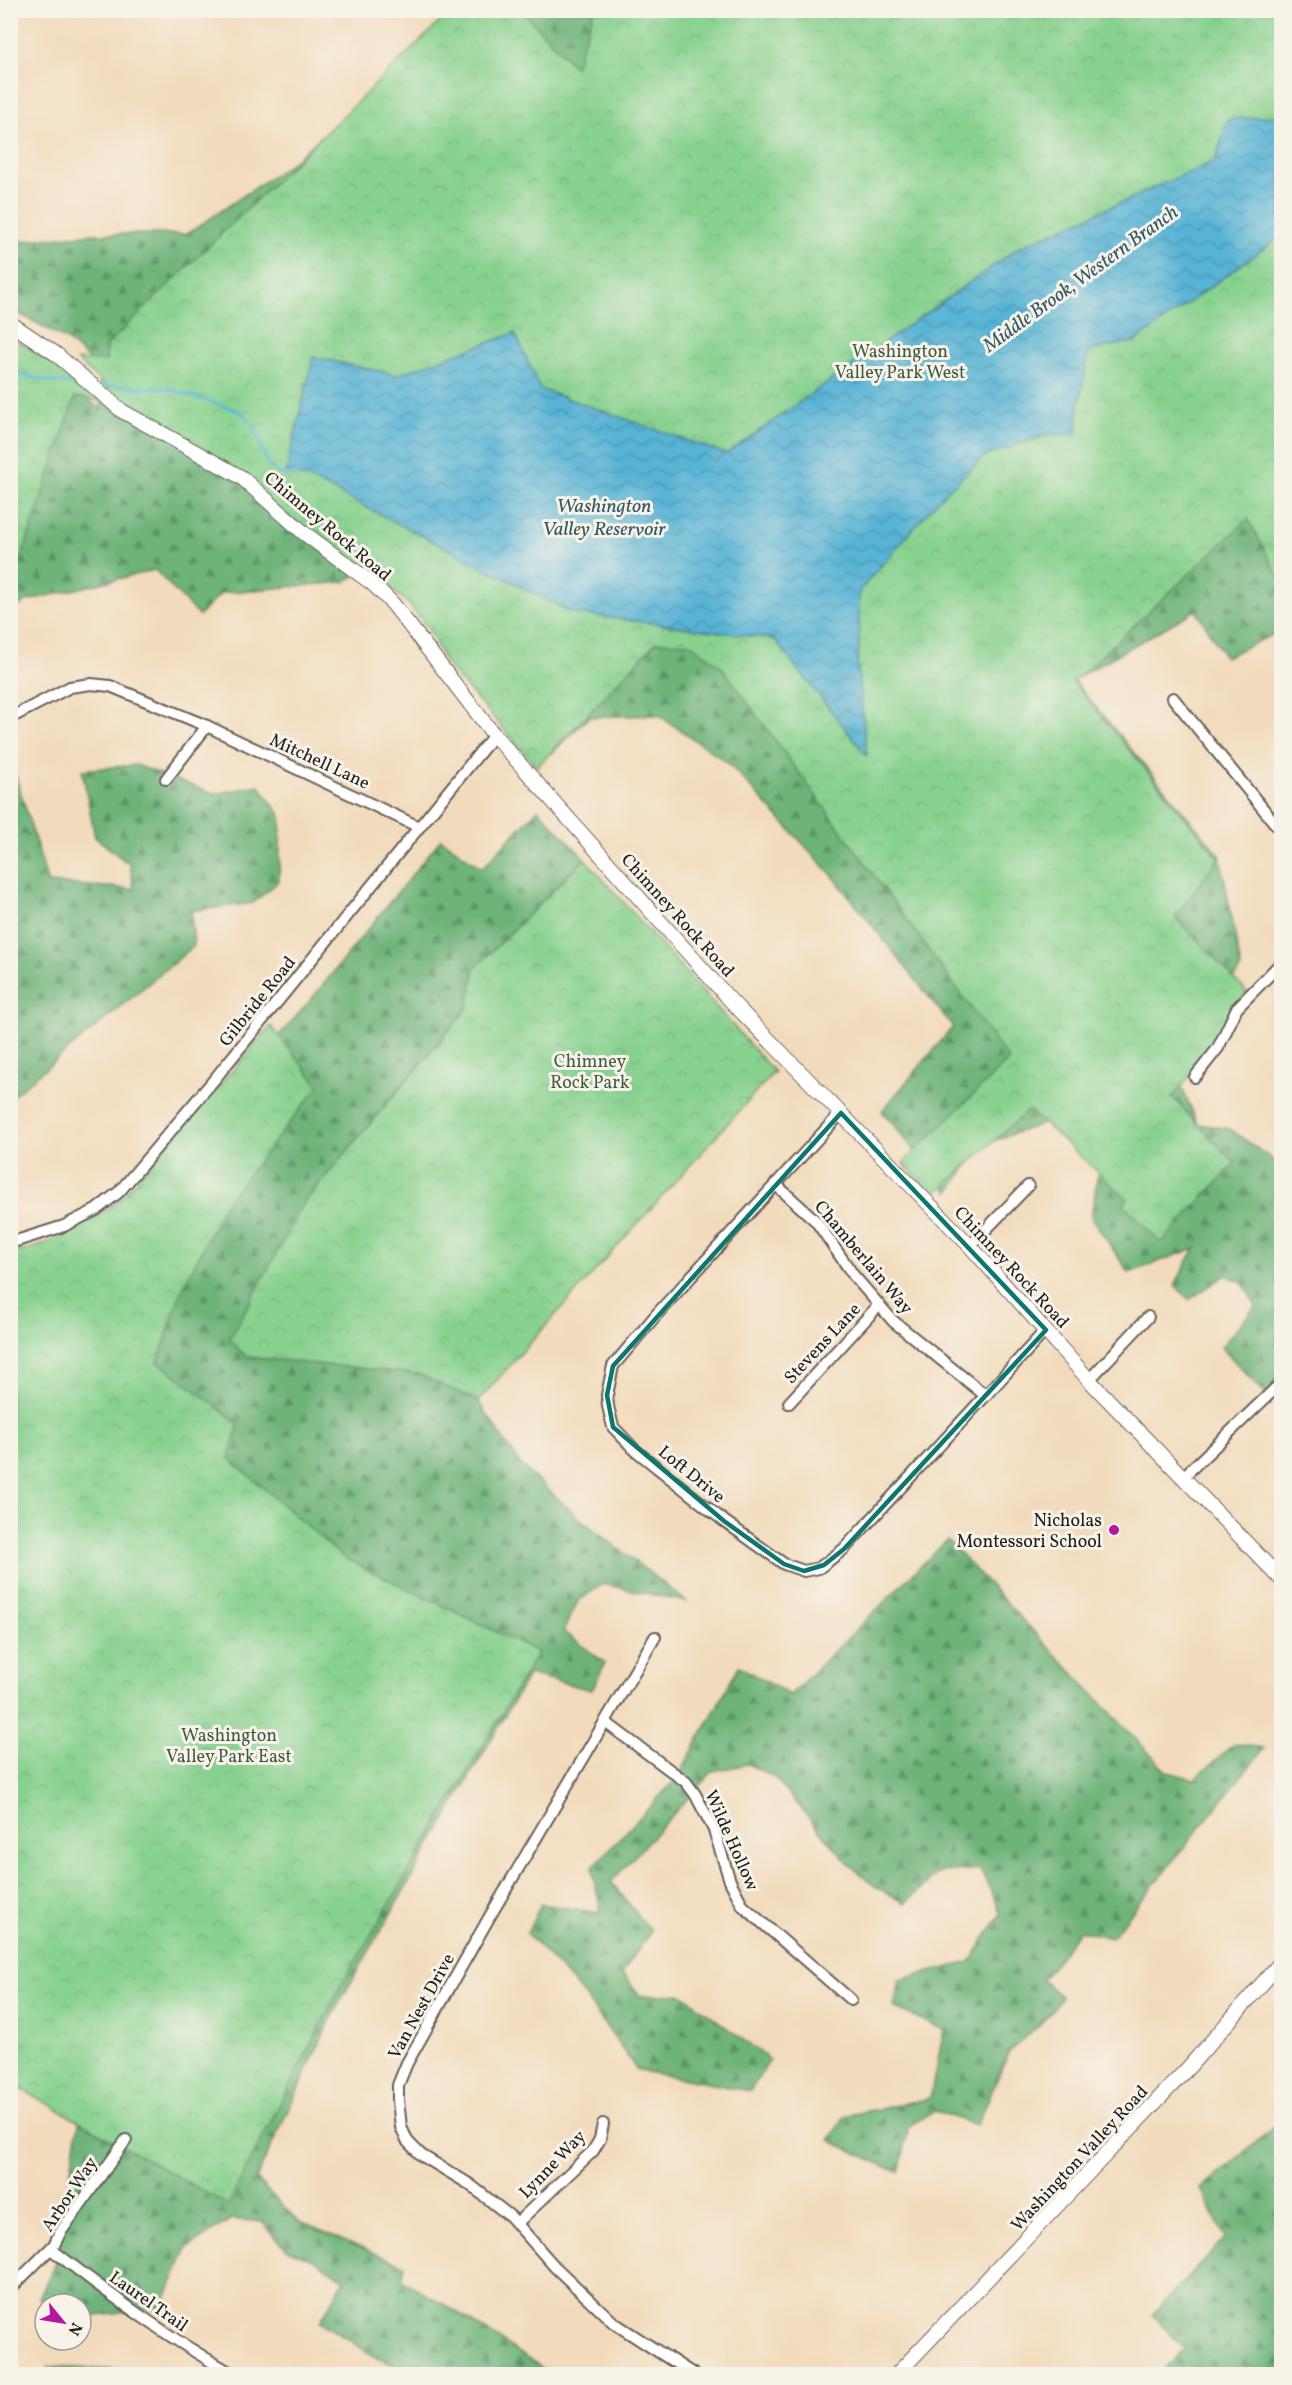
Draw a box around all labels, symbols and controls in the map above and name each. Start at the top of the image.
water label: Middle Brook, Western Branch [977,199,1185,361]
park label: Washington Valley Park West [835,340,965,386]
street label: Chimney Rock Road [258,467,396,588]
water label: Washington Valley Reservoir [542,493,666,544]
street label: Mitchell Lane [265,728,374,796]
street label: Chimney Rock Road [614,849,739,983]
street label: Gilbride Road [214,951,302,1052]
park label: Chimney Rock Park [550,1050,630,1096]
street label: Chamberlain Way [808,1196,918,1321]
street label: Chimney Rock Road [948,1201,1074,1335]
street label: Stevens Lane [779,1298,867,1390]
street label: Loft Drive [652,1440,730,1510]
place label: Nicholas Montessori School [956,1509,1102,1555]
marker: Nicholas Montessori School [1107,1523,1121,1537]
park label: Washington Valley Park East [166,1724,292,1770]
street label: Wilde Hollow [697,1786,764,1895]
street label: Van Nest Drive [383,1949,462,2064]
street label: Washington Valley Road [1006,2081,1154,2238]
street label: Lynne Way [514,2125,592,2205]
street label: Arbor Way [36,2152,105,2237]
street label: Laurel Trail [104,2266,193,2339]
north arrow [33,2292,93,2352]
text: N [62,2318,87,2339]

